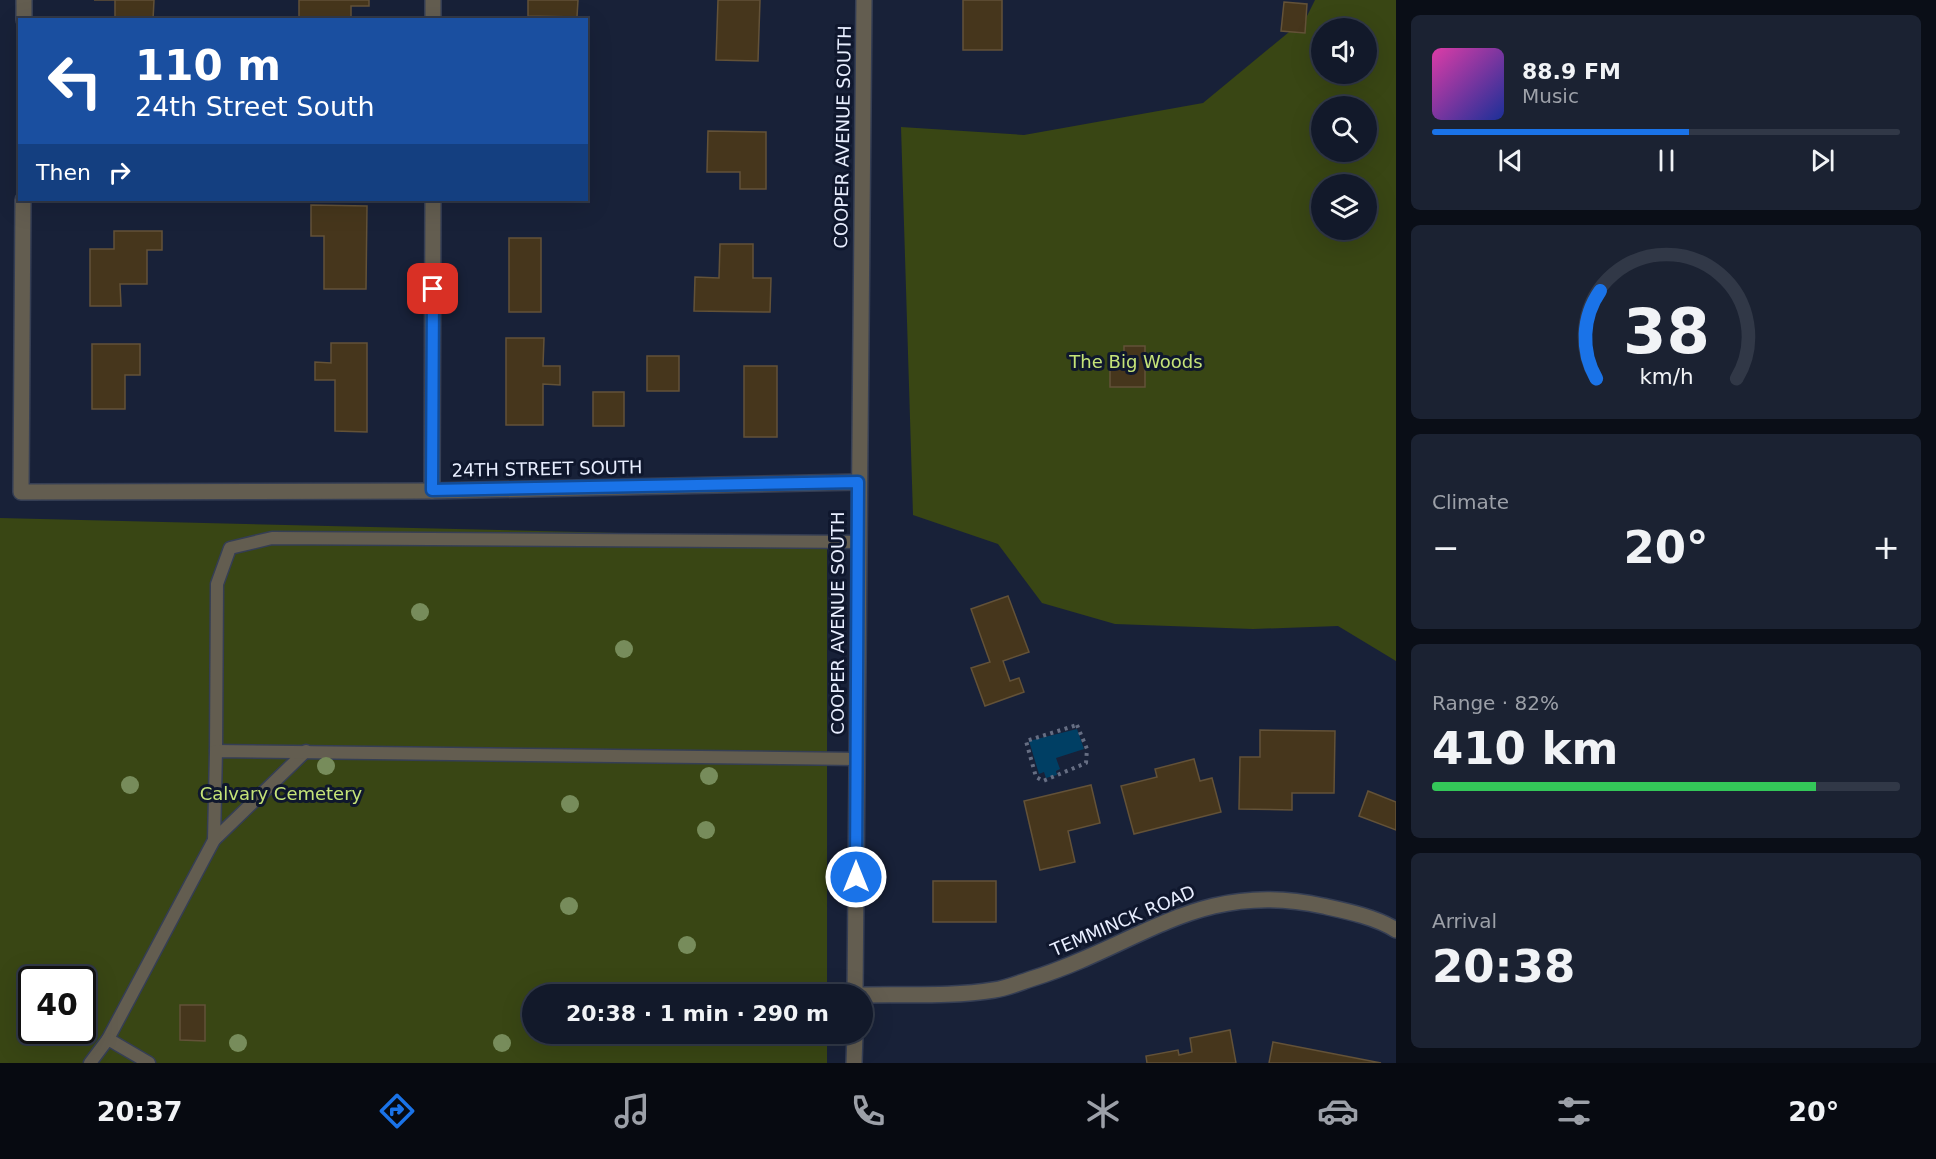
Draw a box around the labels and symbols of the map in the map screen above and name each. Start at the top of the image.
street label: COOPER AVENUE SOUTH [830,25,855,249]
pin [407,263,458,314]
park label: The Big Woods [1068,351,1203,372]
street label: 24TH STREET SOUTH [451,456,643,481]
street label: COOPER AVENUE SOUTH [827,511,848,735]
park label: Calvary Cemetery [200,783,363,804]
position arrow [824,845,888,909]
street label: TEMMINCK ROAD [1047,881,1198,961]
speed limit sign: 40 [18,966,96,1044]

